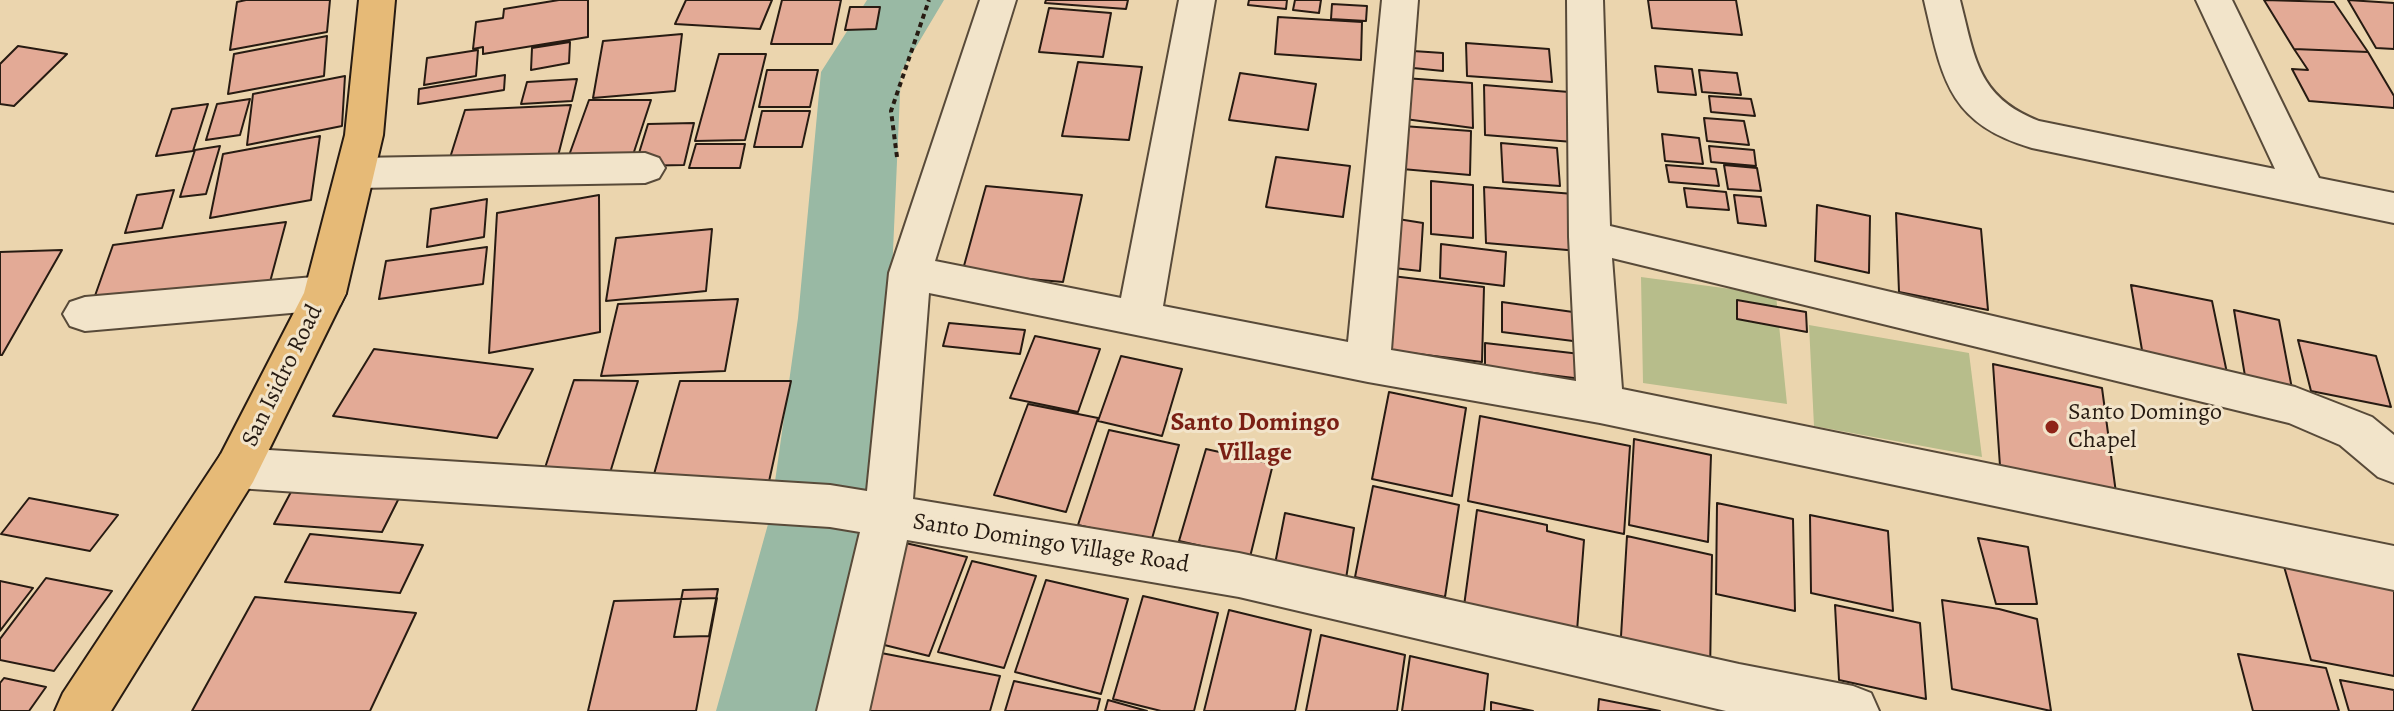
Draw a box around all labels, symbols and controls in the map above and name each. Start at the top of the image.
street label: San Isidro Road [236,300,330,452]
place label: Santo Domingo Chapel [2068,399,2222,455]
district label: Santo Domingo Village [1170,408,1340,470]
marker: Santo Domingo Chapel [2043,418,2061,436]
street label: Santo Domingo Village Road [911,508,1191,580]

